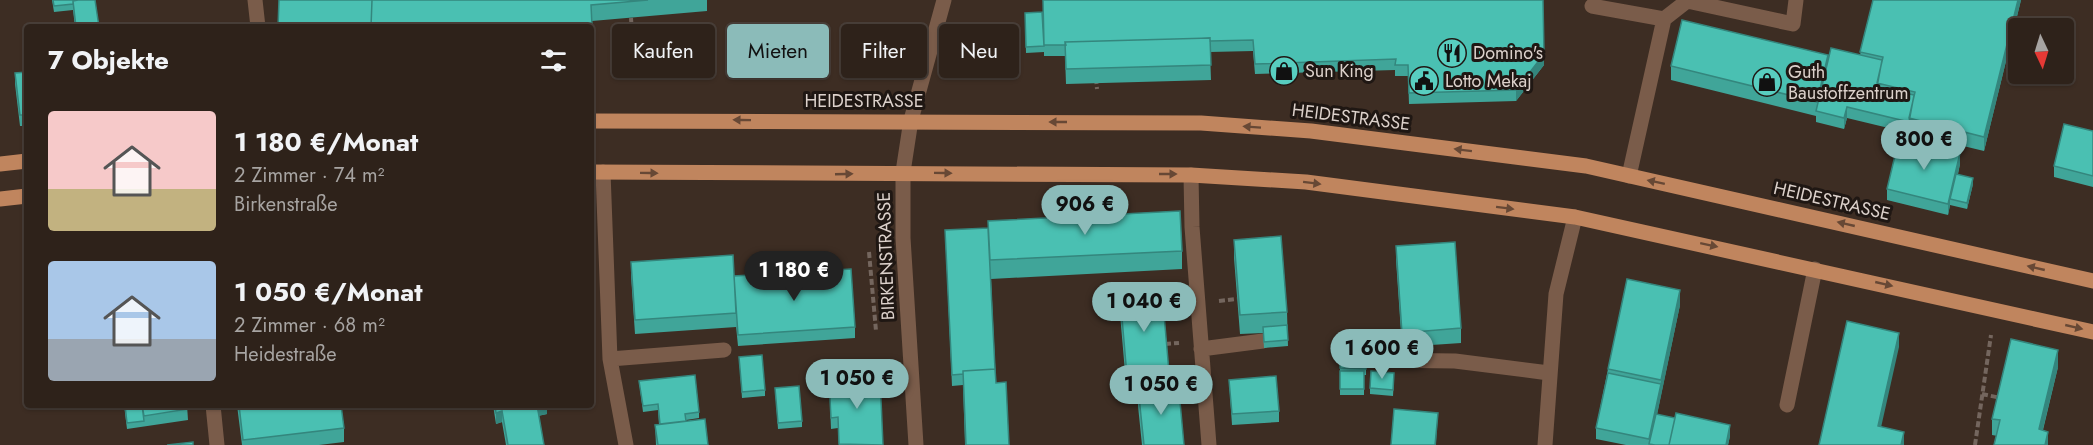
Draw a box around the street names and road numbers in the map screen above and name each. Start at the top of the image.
street label: HEIDESTRASSE [804,88,924,114]
street label: HEIDESTRASSE [1290,97,1412,137]
street label: HEIDESTRASSE [1771,175,1893,227]
street label: BIRKENSTRASSE [871,191,901,321]

